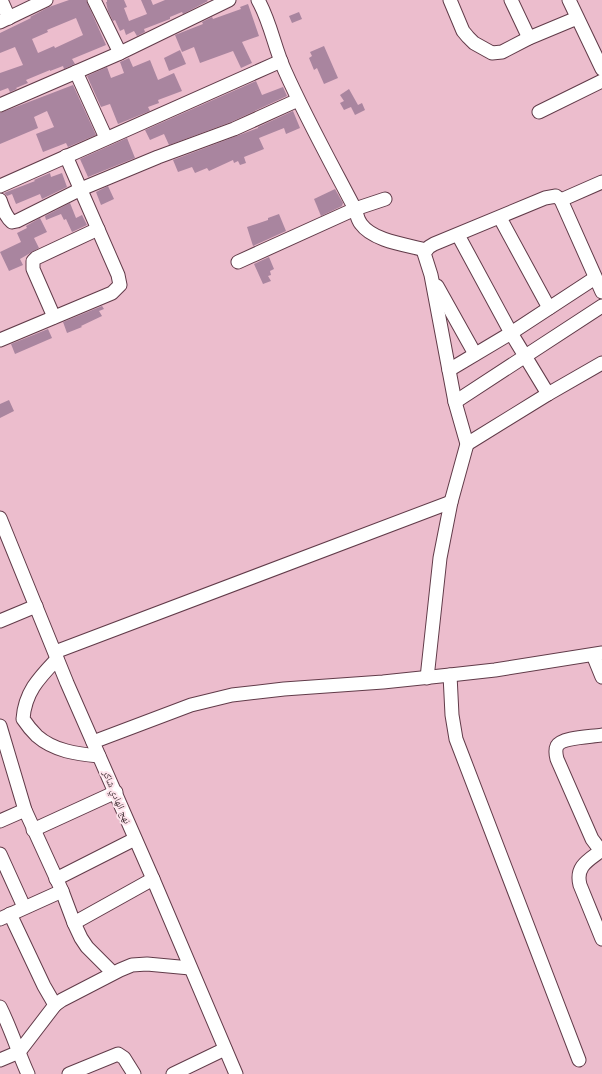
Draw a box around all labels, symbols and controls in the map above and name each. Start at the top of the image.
street label: نهج الهادي شاكر [98,767,134,827]

